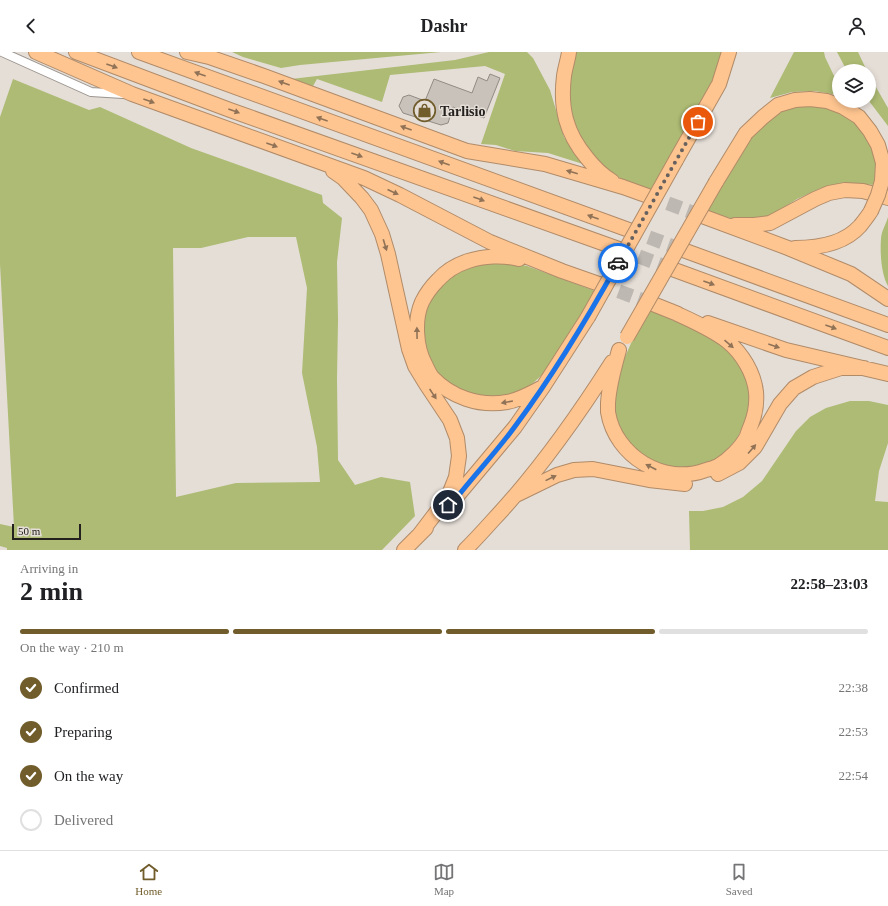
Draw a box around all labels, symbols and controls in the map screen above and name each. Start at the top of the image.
icon: back [20,15,42,37]
icon: person [846,15,868,37]
text: Dashr [420,16,468,36]
one-way arrow [107,63,119,69]
map controls [832,64,876,108]
button: layers [832,64,876,108]
one-way arrow [193,71,205,77]
one-way arrow [278,80,290,86]
one-way arrow [144,98,156,104]
shop icon: Tarlisio [412,98,438,124]
place label: Tarlisio [440,104,485,119]
pin [681,105,715,139]
one-way arrow [229,108,241,114]
icon: bag [687,111,709,133]
one-way arrow [315,116,327,122]
one-way arrow [400,125,412,131]
one-way arrow [266,142,278,148]
one-way arrow [351,152,363,158]
one-way arrow [438,160,450,166]
one-way arrow [566,169,578,175]
one-way arrow [387,189,398,195]
one-way arrow [473,196,485,202]
one-way arrow [586,214,598,220]
one-way arrow [382,239,388,251]
courier [598,243,638,283]
icon: car [607,252,629,274]
one-way arrow [704,280,716,286]
one-way arrow [826,324,838,330]
one-way arrow [414,326,420,339]
one-way arrow [724,339,734,348]
one-way arrow [769,343,781,349]
one-way arrow [429,388,436,400]
one-way arrow [501,399,513,405]
one-way arrow [747,444,756,455]
one-way arrow [645,464,657,470]
one-way arrow [545,475,557,481]
pin [431,488,465,522]
icon: home [437,494,459,516]
scale bar [12,522,81,541]
text: 50 m [18,525,40,537]
text: Arriving in [20,561,78,576]
text: 22:58–23:03 [791,576,868,592]
text: 2 min [20,577,83,606]
text: On the way · 210 m [20,640,124,655]
icon: check [20,677,42,699]
text: Confirmed [54,680,119,696]
text: 22:38 [838,680,868,695]
icon: check [20,721,42,743]
text: Preparing [54,724,112,740]
text: 22:53 [838,724,868,739]
icon: check [20,765,42,787]
text: On the way [54,768,123,784]
text: 22:54 [838,768,868,783]
text: Delivered [54,812,113,828]
tab: Home [135,861,162,897]
tab: Map [433,861,455,897]
tab: Saved [726,861,753,897]

